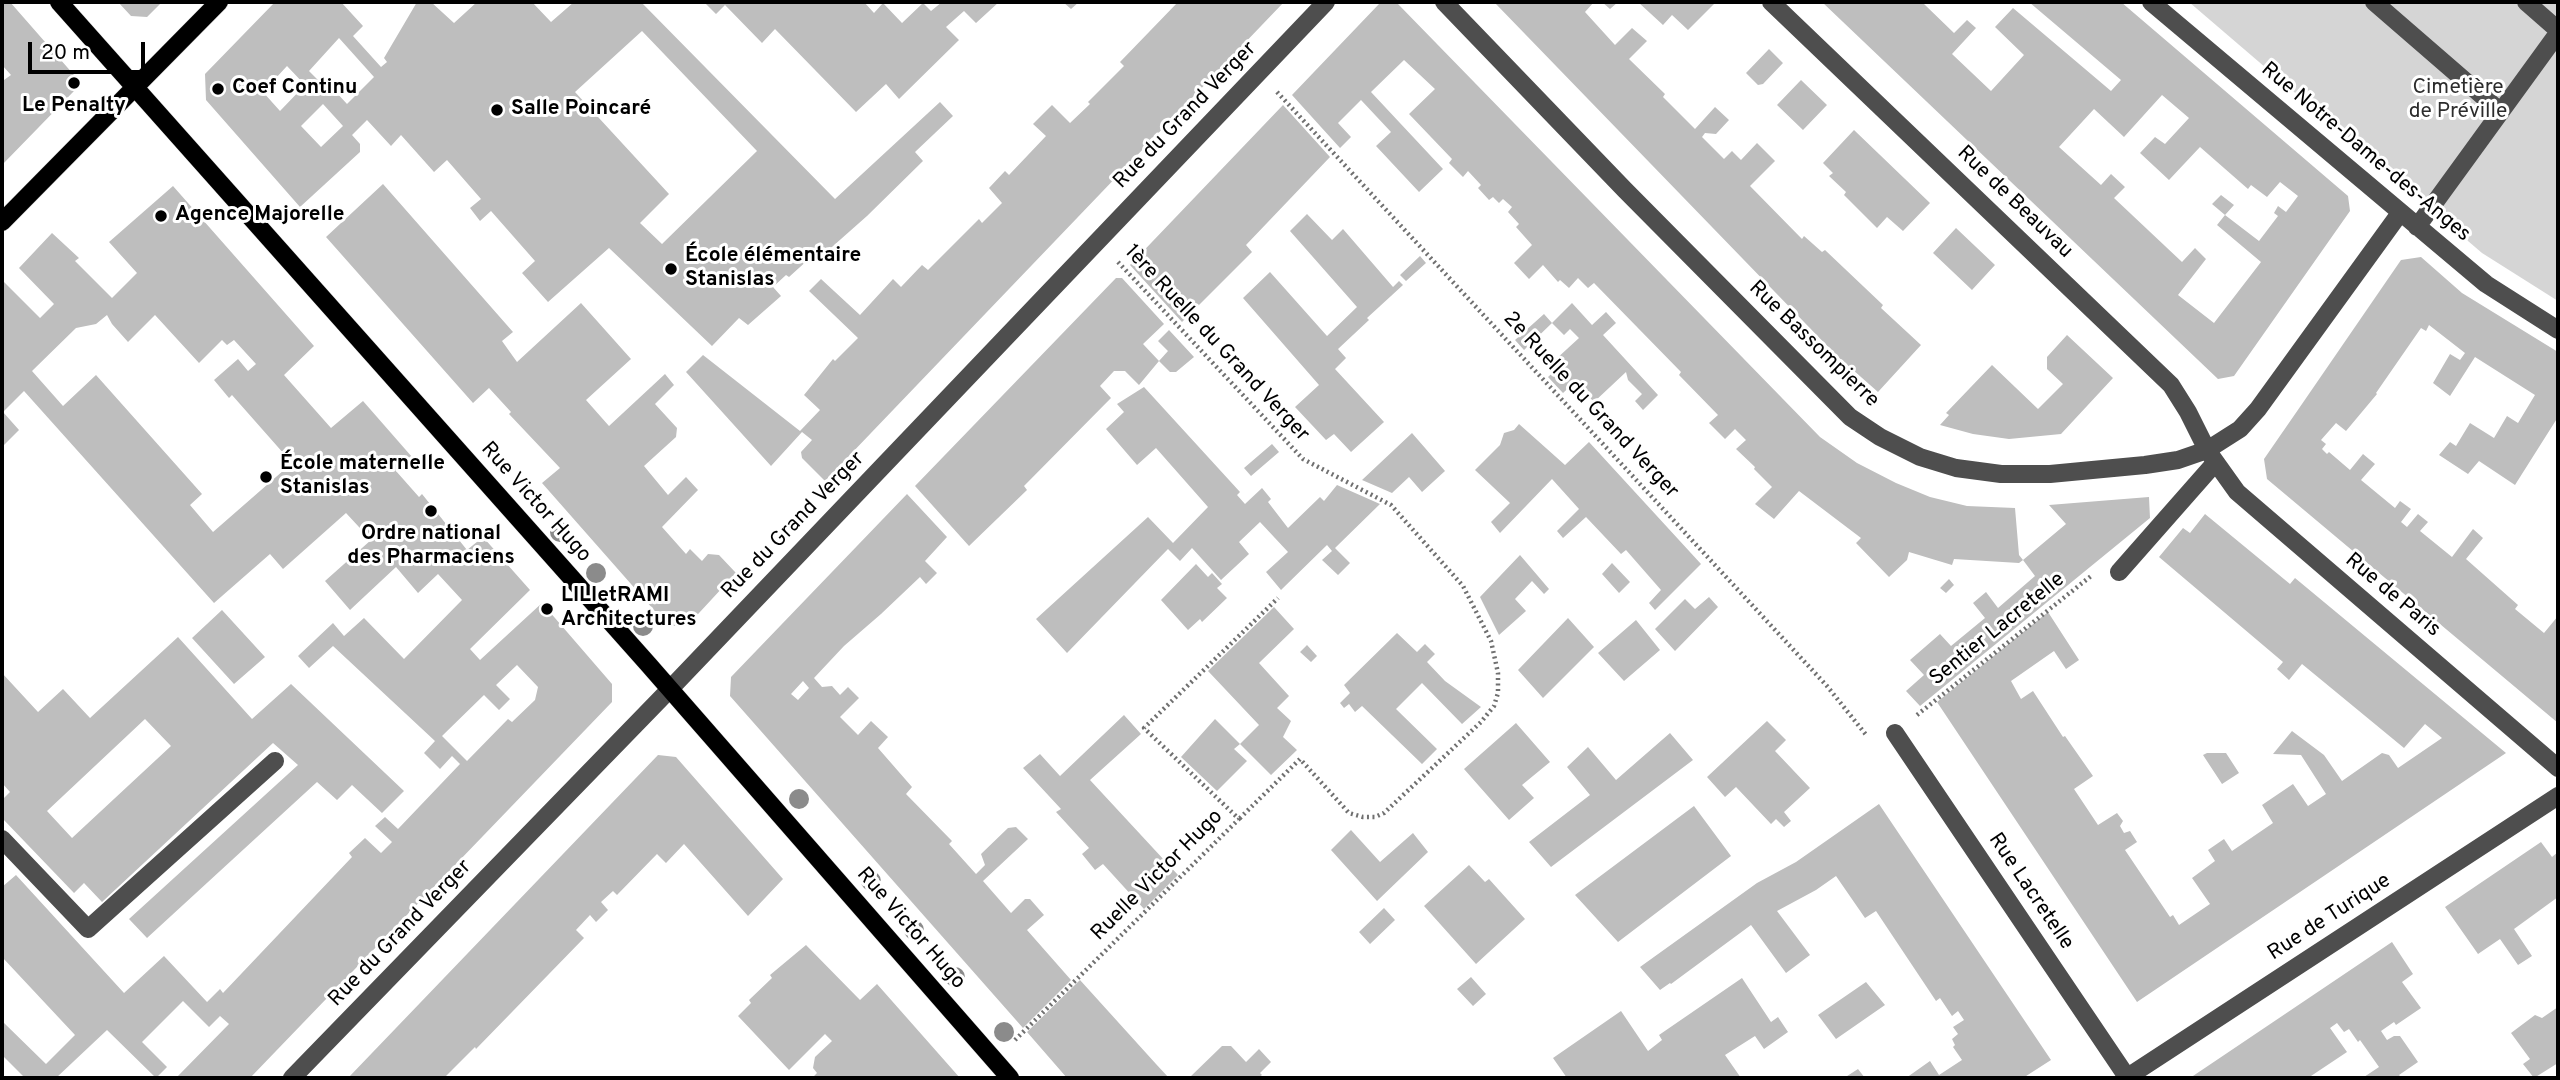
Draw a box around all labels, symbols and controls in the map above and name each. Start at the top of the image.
scale bar [32,28,149,72]
street label: Rue du Grand Verger [1109,37,1263,195]
text: 20 m [41,40,90,67]
street label: Rue Notre-Dame-des-Anges [2255,58,2475,248]
marker: Le Penalty [66,75,82,91]
place label: Coef Continu [232,76,357,102]
park label: Cimetière de Préville [2409,76,2507,126]
marker: Coef Continu [210,81,226,97]
place label: Le Penalty [22,94,126,120]
place label: Salle Poincaré [511,97,651,123]
marker: Salle Poincaré [489,102,505,118]
street label: Rue de Beauvau [1951,141,2077,265]
place label: Agence Majorelle [175,203,344,229]
marker: Agence Majorelle [153,208,169,224]
street label: 1ère Ruelle du Grand Verger [1118,240,1314,448]
place label: École élémentaire Stanislas [685,244,861,294]
marker: École élémentaire Stanislas [663,261,679,277]
street label: Rue Bassompierre [1743,276,1883,414]
street label: 2e Ruelle du Grand Verger [1497,307,1683,505]
street label: Rue Victor Hugo [474,438,596,568]
street label: Rue du Grand Verger [717,447,871,605]
place label: École maternelle Stanislas [280,452,445,502]
marker: École maternelle Stanislas [258,469,274,485]
marker: Ordre national des Pharmaciens [423,503,439,519]
place label: Ordre national des Pharmaciens [347,522,515,572]
street label: Rue de Paris [2339,549,2445,643]
street label: Sentier Lacretelle [1925,568,2071,692]
place label: LILIetRAMI Architectures [561,584,696,634]
marker: LILIetRAMI Architectures [539,601,555,617]
street label: Ruelle Victor Hugo [1087,805,1229,947]
street label: Rue Lacretelle [1982,829,2078,955]
street label: Rue du Grand Verger [324,855,478,1013]
street label: Rue Victor Hugo [850,863,970,995]
street label: Rue de Turique [2264,869,2396,967]

